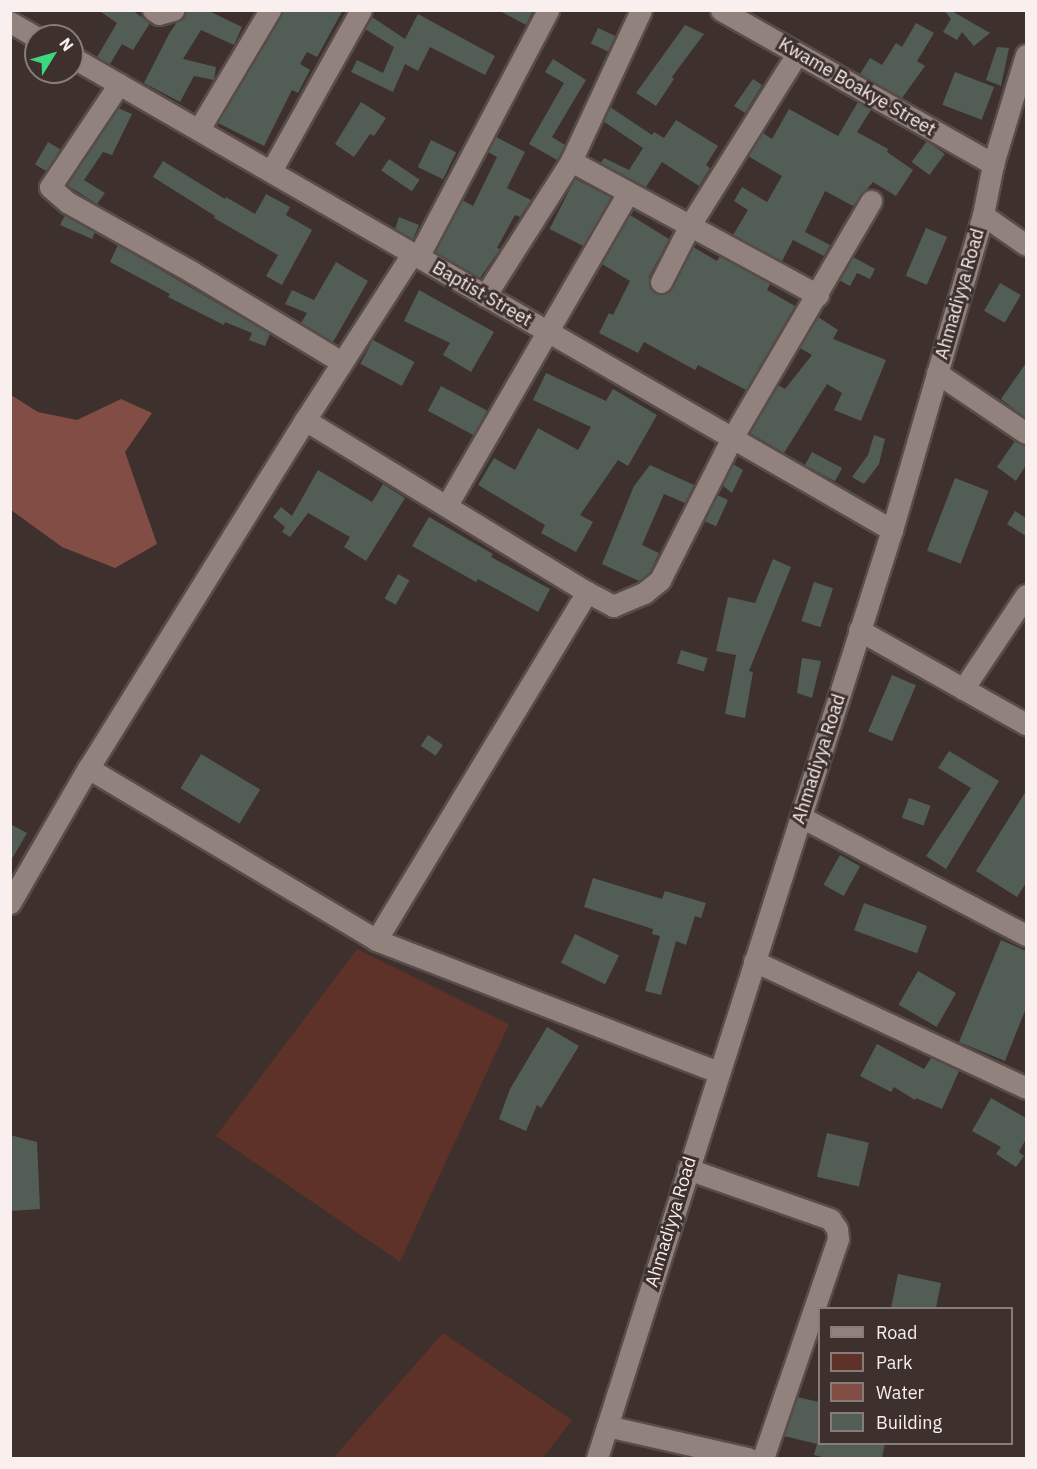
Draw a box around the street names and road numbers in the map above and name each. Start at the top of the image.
street label: Kwame Boakye Street [775,33,939,141]
street label: Ahmadiyya Road [931,226,989,362]
street label: Baptist Street [428,257,536,331]
street label: Ahmadiyya Road [788,691,850,827]
street label: Ahmadiyya Road [641,1154,701,1290]

